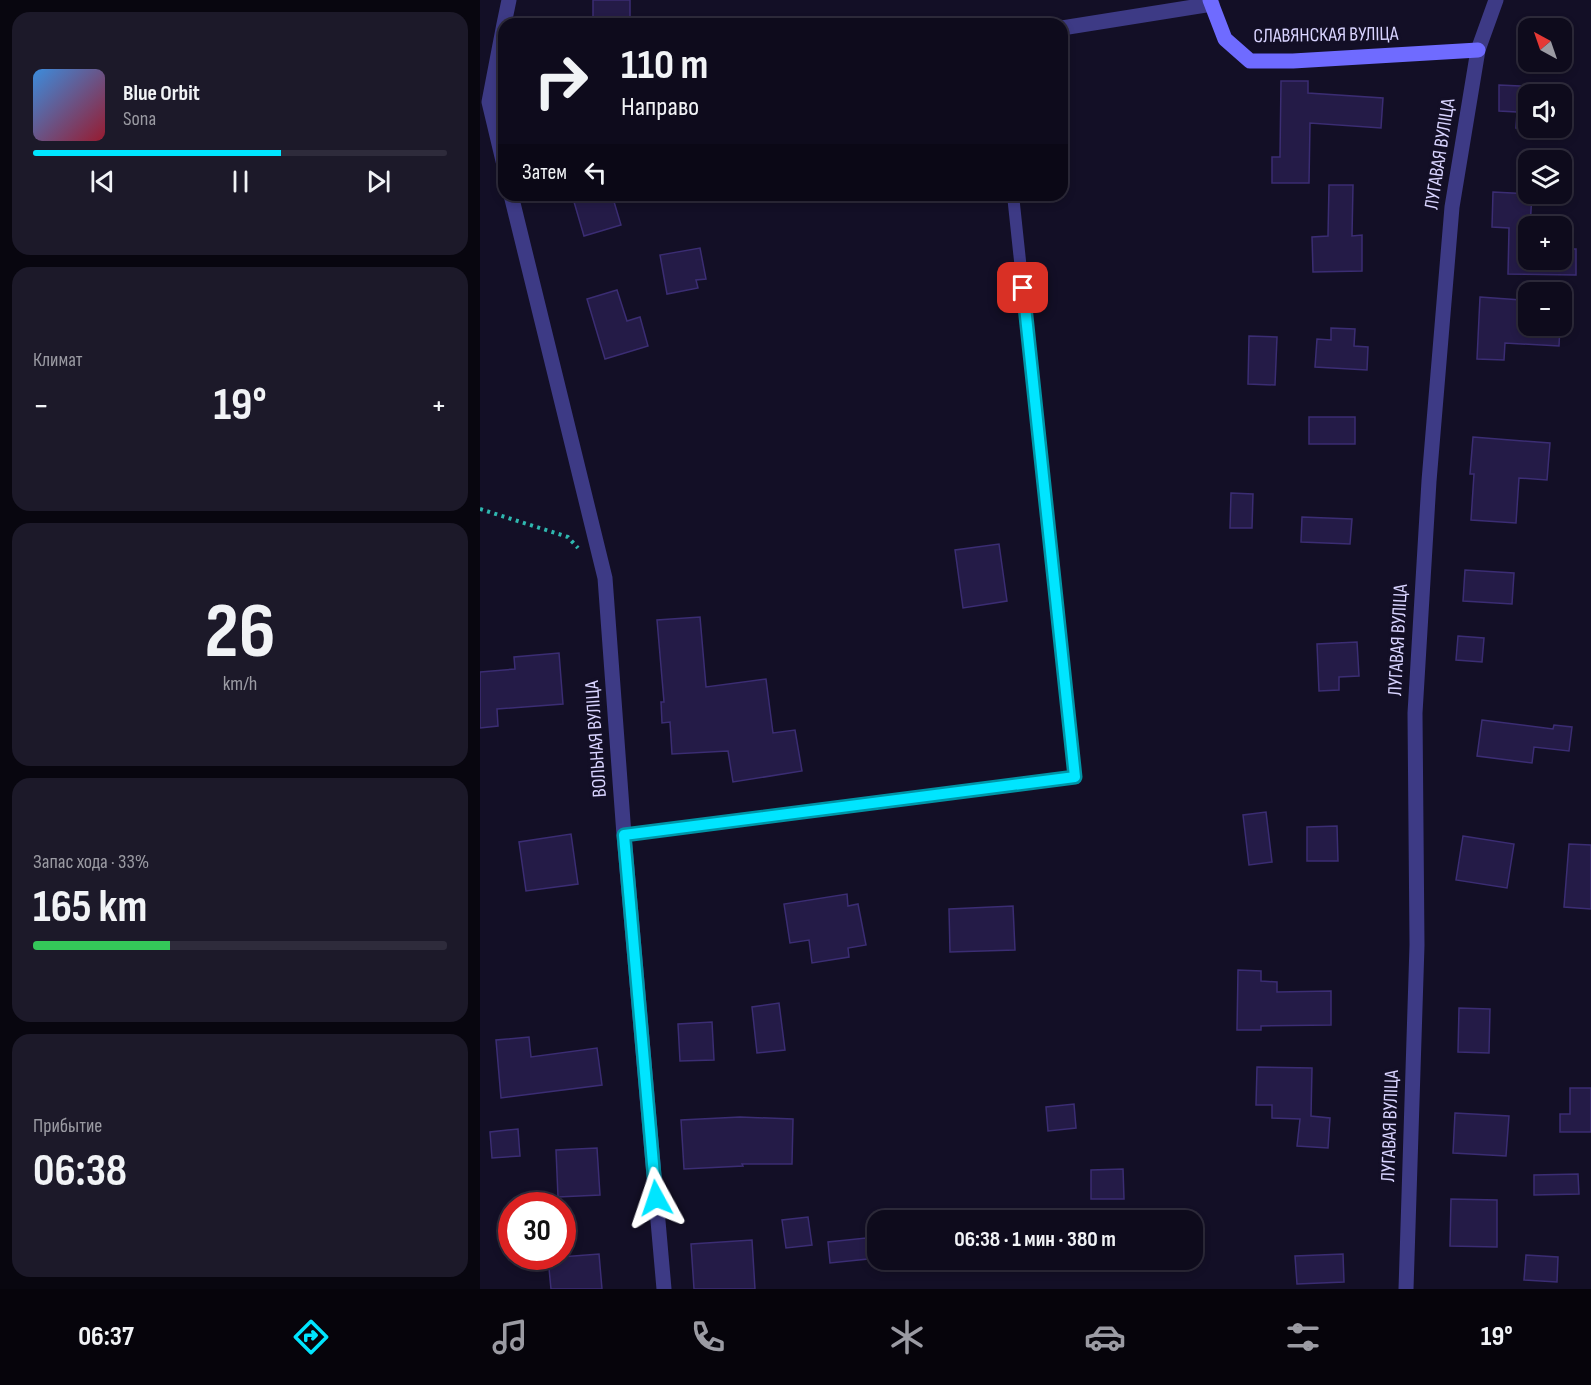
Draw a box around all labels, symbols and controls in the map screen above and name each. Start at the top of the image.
north arrow [1518,18,1572,72]
map controls [1518,18,1572,336]
street label: СЛАВЯНСКАЯ ВУЛІЦА [1253,22,1399,48]
text: 110 m [621,40,708,91]
icon: right [522,42,600,120]
text: Blue Orbit [123,80,200,107]
button: sound [1518,84,1572,138]
text: Направо [621,91,699,123]
street label: ЛУГАВАЯ ВУЛІЦА [1419,96,1461,211]
text: Sona [123,107,156,131]
button: layers [1518,150,1572,204]
icon: left [579,156,612,189]
text: Затем [522,159,567,186]
icon: previous [86,165,119,198]
icon: pause [224,165,257,198]
icon: next [362,165,395,198]
button: + [1518,216,1572,270]
pin [997,262,1048,313]
icon: arrive [1006,271,1039,304]
button: − [1518,282,1572,336]
text: Климат [33,348,83,372]
text: 19° [213,378,267,433]
text: − [33,386,49,426]
text: + [431,386,447,426]
street label: ЛУГАВАЯ ВУЛІЦА [1383,583,1413,697]
text: 26 [205,586,275,679]
text: km/h [223,672,257,696]
street label: ВОЛЬНАЯ ВУЛІЦА [580,679,612,798]
text: Запас хода · 33% [33,850,149,874]
text: 165 km [33,880,147,935]
street label: ЛУГАВАЯ ВУЛІЦА [1376,1069,1404,1182]
text: Прибытие [33,1114,102,1138]
text: 06:38 [33,1144,127,1199]
position arrow [624,1166,688,1230]
speed limit sign: 30 [498,1192,576,1270]
text: 06:38 · 1 мин · 380 m [954,1226,1116,1253]
icon: directions [290,1316,332,1358]
icon: music [489,1316,531,1358]
icon: phone [687,1316,729,1358]
icon: climate [886,1316,928,1358]
icon: car [1084,1316,1126,1358]
icon: filters [1282,1316,1324,1358]
text: 06:37 [78,1321,134,1353]
text: 19° [1481,1321,1513,1353]

